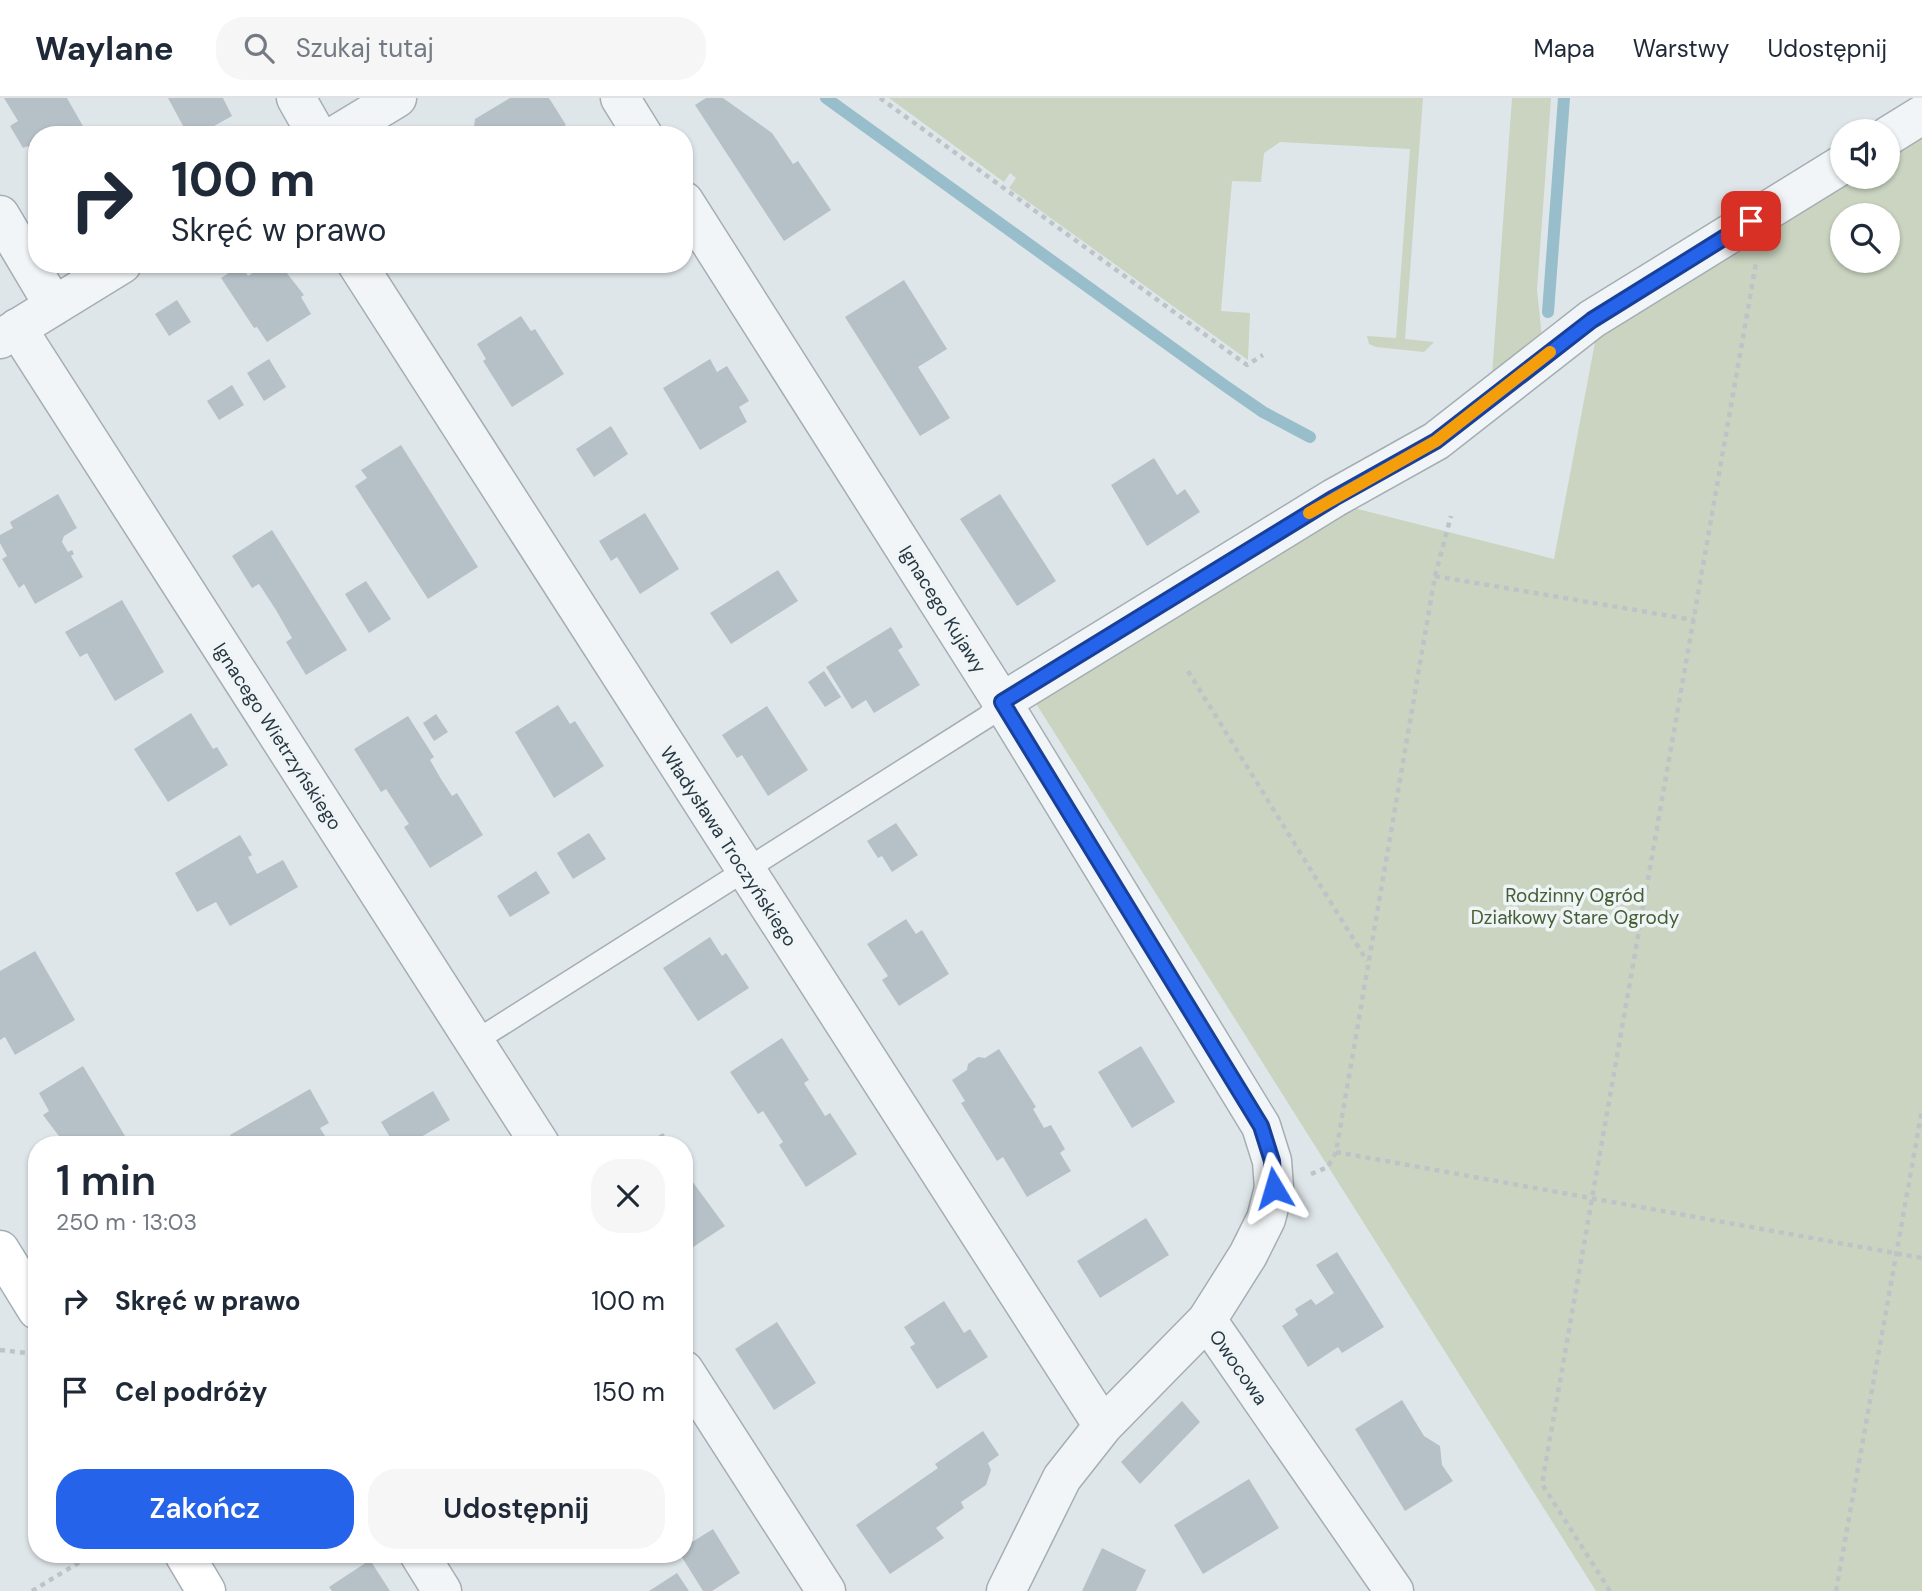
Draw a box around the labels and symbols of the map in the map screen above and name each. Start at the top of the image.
pin [1721,191,1781,251]
street label: Ignacego Kujawy [893,541,992,678]
street label: Ignacego Wietrzyńskiego [208,638,348,835]
street label: Władysława Troczyńskiego [654,741,803,951]
park label: Rodzinny Ogród Działkowy Stare Ogrody [1471,883,1680,930]
position arrow [1237,1151,1311,1225]
street label: Owocowa [1204,1325,1274,1410]

